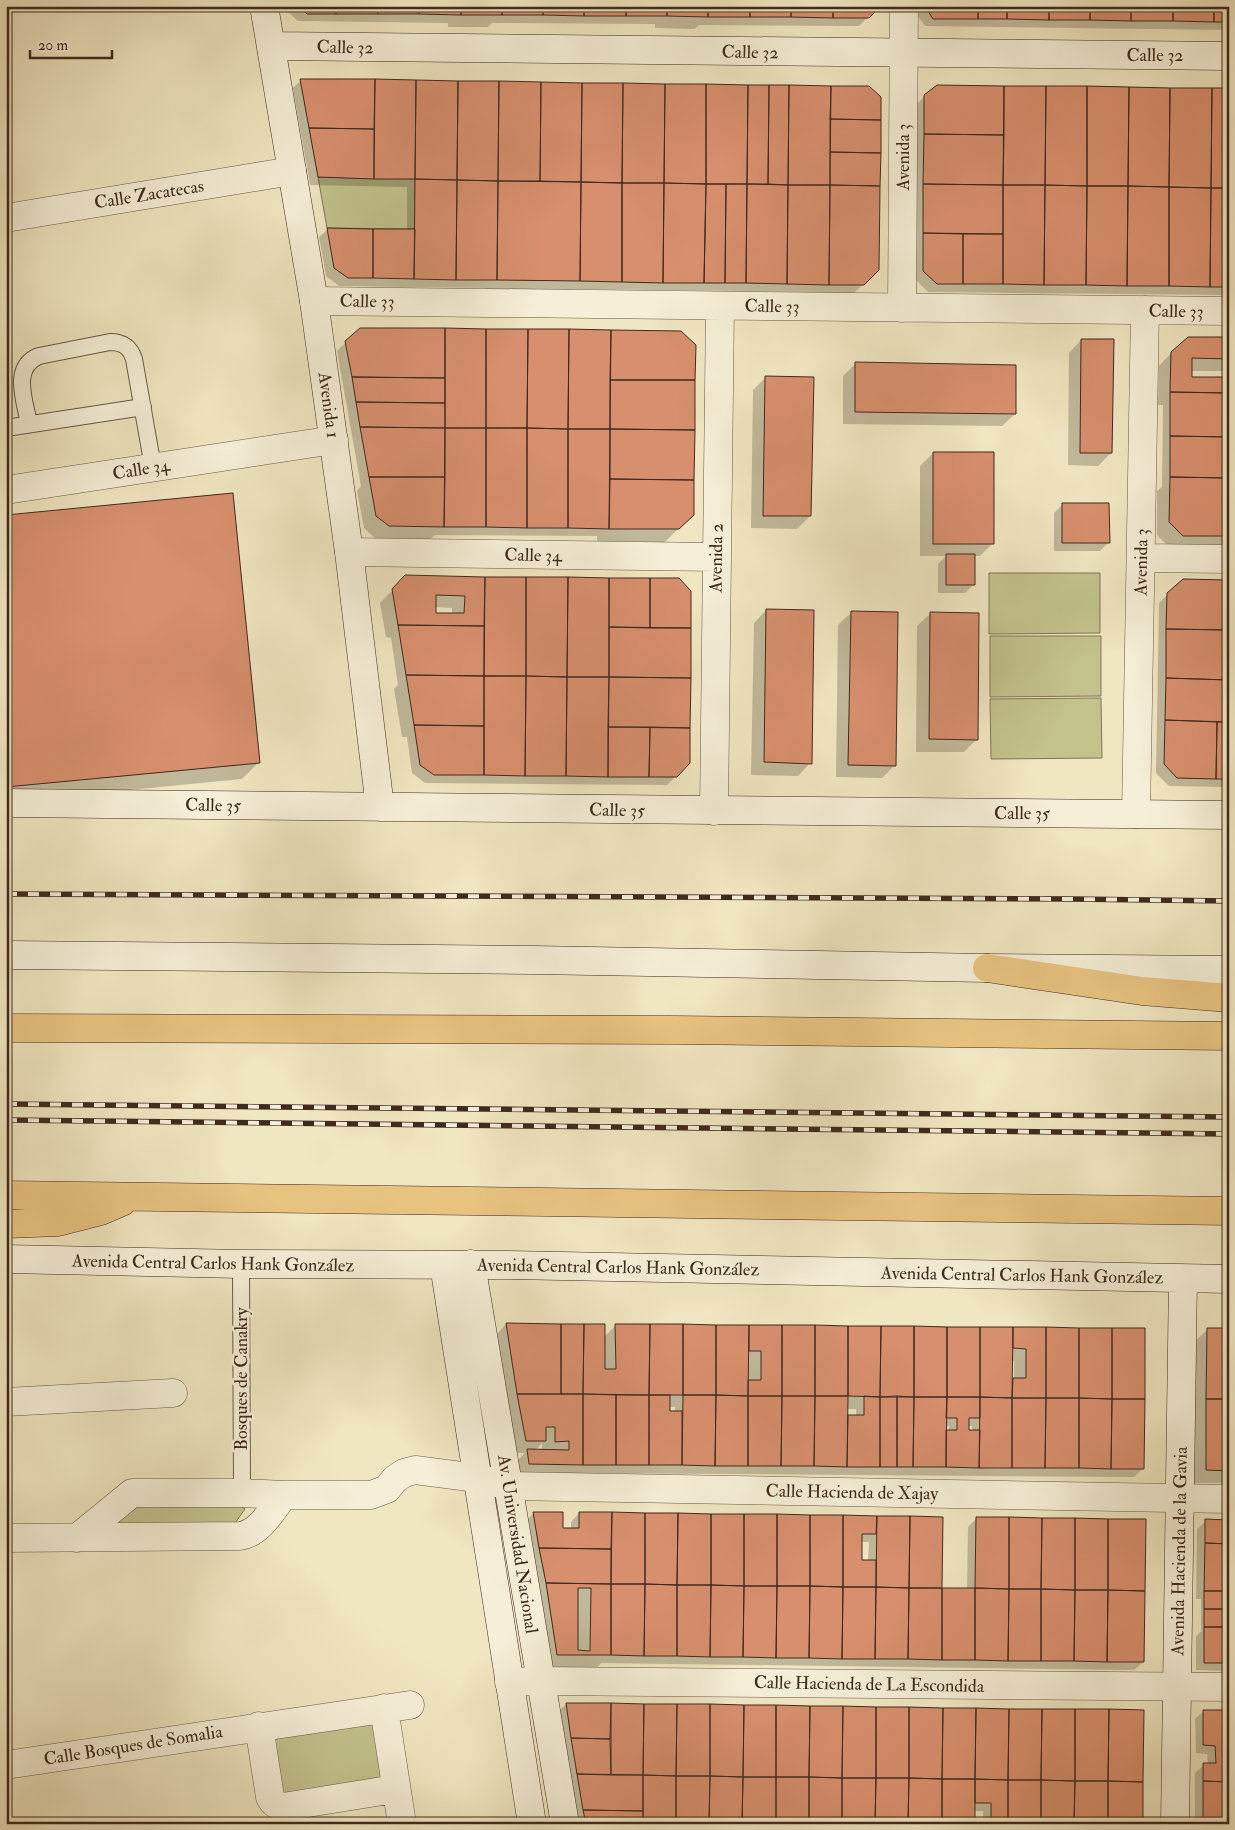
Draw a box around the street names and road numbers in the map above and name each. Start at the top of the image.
street label: Calle 32 [316,36,374,59]
street label: Calle 32 [721,41,779,64]
street label: Calle 32 [1126,44,1184,67]
street label: Avenida 3 [892,123,915,192]
street label: Calle Zacatecas [93,174,206,215]
street label: Calle 33 [339,290,395,313]
street label: Calle 33 [744,295,800,318]
street label: Calle 33 [1148,300,1204,323]
street label: Avenida 1 [312,370,345,440]
street label: Calle 34 [111,453,173,485]
street label: Avenida 2 [704,523,729,594]
street label: Avenida 3 [1129,528,1154,597]
street label: Calle 34 [504,543,563,568]
street label: Calle 35 [185,794,241,817]
street label: Calle 35 [589,799,645,822]
street label: Calle 35 [994,802,1050,825]
street label: Avenida Central Carlos Hank González [71,1250,355,1277]
street label: Avenida Central Carlos Hank González [476,1254,760,1281]
street label: Avenida Central Carlos Hank González [880,1262,1164,1289]
street label: Bosques de Canakry [230,1306,253,1451]
street label: Avenida Hacienda de la Gavia [1166,1446,1193,1657]
street label: Av. Universidad Nacional [492,1452,543,1636]
street label: Calle Hacienda de Xajay [765,1479,940,1506]
street label: Calle Hacienda de La Escondida [754,1671,985,1698]
street label: Calle Bosques de Somalia [42,1720,225,1771]

